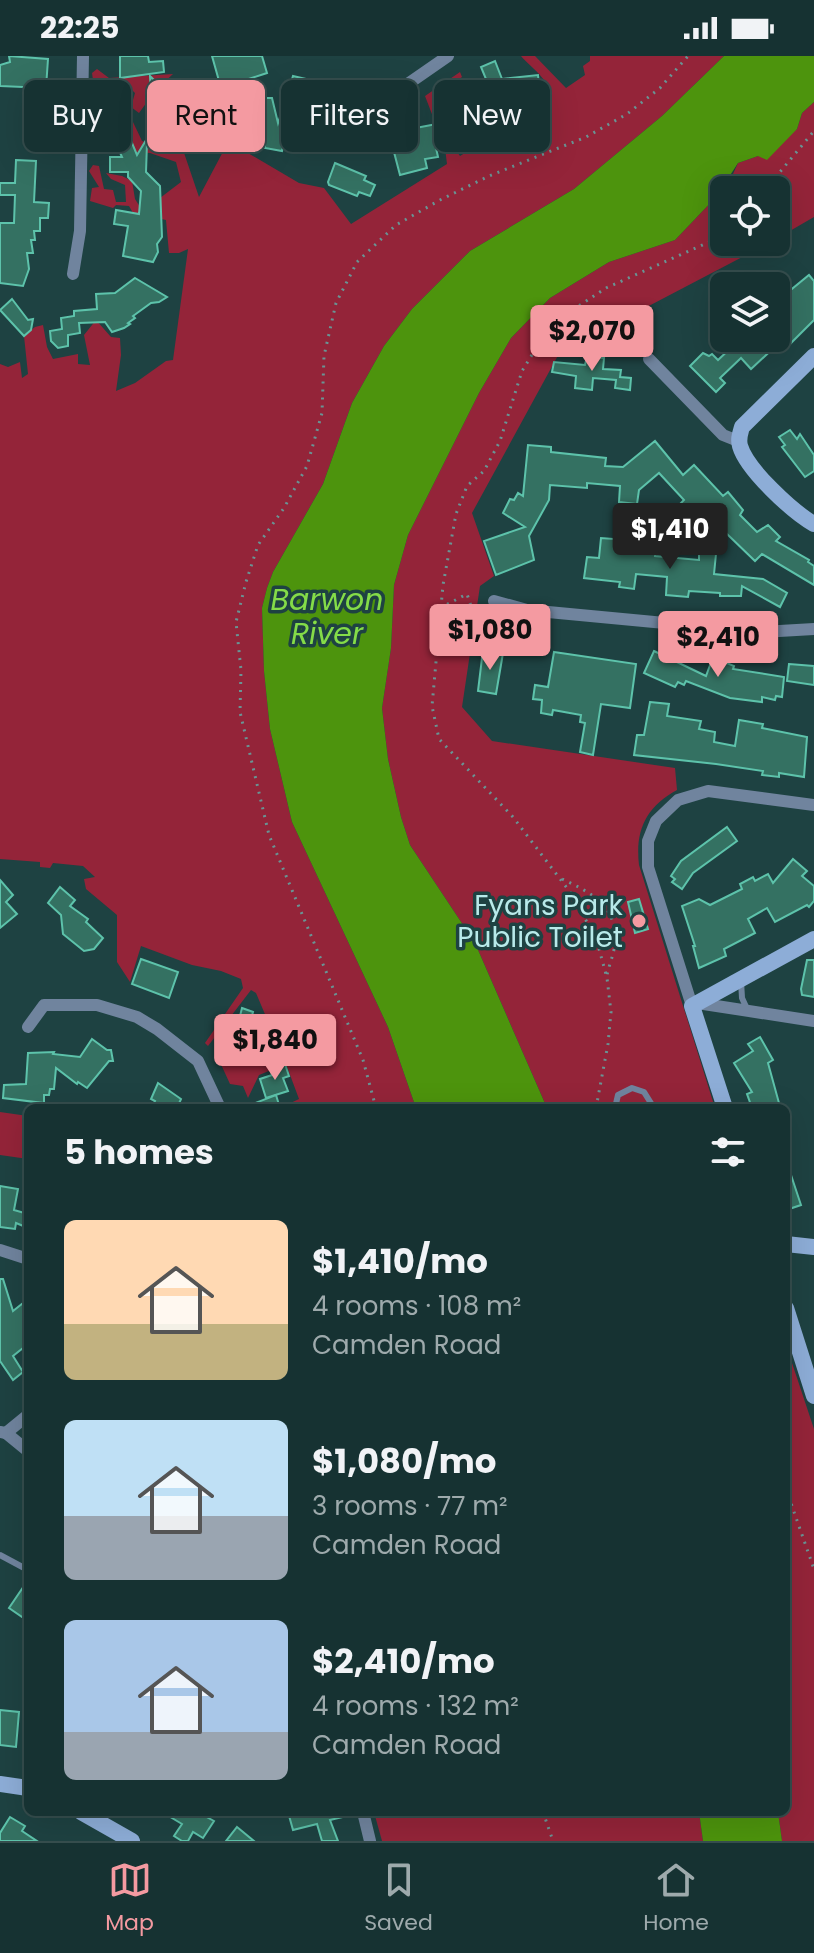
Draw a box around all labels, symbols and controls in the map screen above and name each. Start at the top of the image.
text: 22:25 [40,6,119,49]
chip: Buy [24,80,131,152]
chip: Rent [147,80,265,152]
chip: Filters [281,80,418,152]
chip: New [434,80,550,152]
map controls [710,176,790,352]
button: locate [710,176,790,256]
button: layers [710,272,790,352]
pin: $2,070 [527,305,657,373]
text: $2,070 [548,313,636,349]
pin: $1,410 [605,503,735,571]
text: $1,410 [631,511,709,547]
water label: Barwon River [271,578,383,655]
pin: $1,080 [425,604,555,672]
pin: $2,410 [653,611,783,679]
text: $1,080 [447,612,533,648]
text: $2,410 [676,619,760,655]
place label: Fyans Park Public Toilet [457,886,624,957]
marker: Fyans Park Public Toilet [630,912,648,930]
pin: $1,840 [210,1014,340,1082]
text: $1,840 [232,1022,318,1058]
text: 5 homes [64,1128,214,1176]
icon: filters [706,1130,750,1174]
text: $1,410/mo [312,1237,488,1285]
icon: home [128,1252,224,1348]
text: 4 rooms · 108 m² [312,1288,521,1324]
text: Camden Road [312,1327,501,1363]
text: $1,080/mo [312,1437,496,1485]
icon: home [128,1452,224,1548]
text: 3 rooms · 77 m² [312,1488,508,1524]
text: Camden Road [312,1527,501,1563]
text: $2,410/mo [312,1637,495,1685]
icon: home [128,1652,224,1748]
text: 4 rooms · 132 m² [312,1688,519,1724]
text: Camden Road [312,1727,501,1763]
tab: Map [105,1858,154,1939]
tab: Saved [364,1858,433,1939]
tab: Home [643,1858,709,1939]

